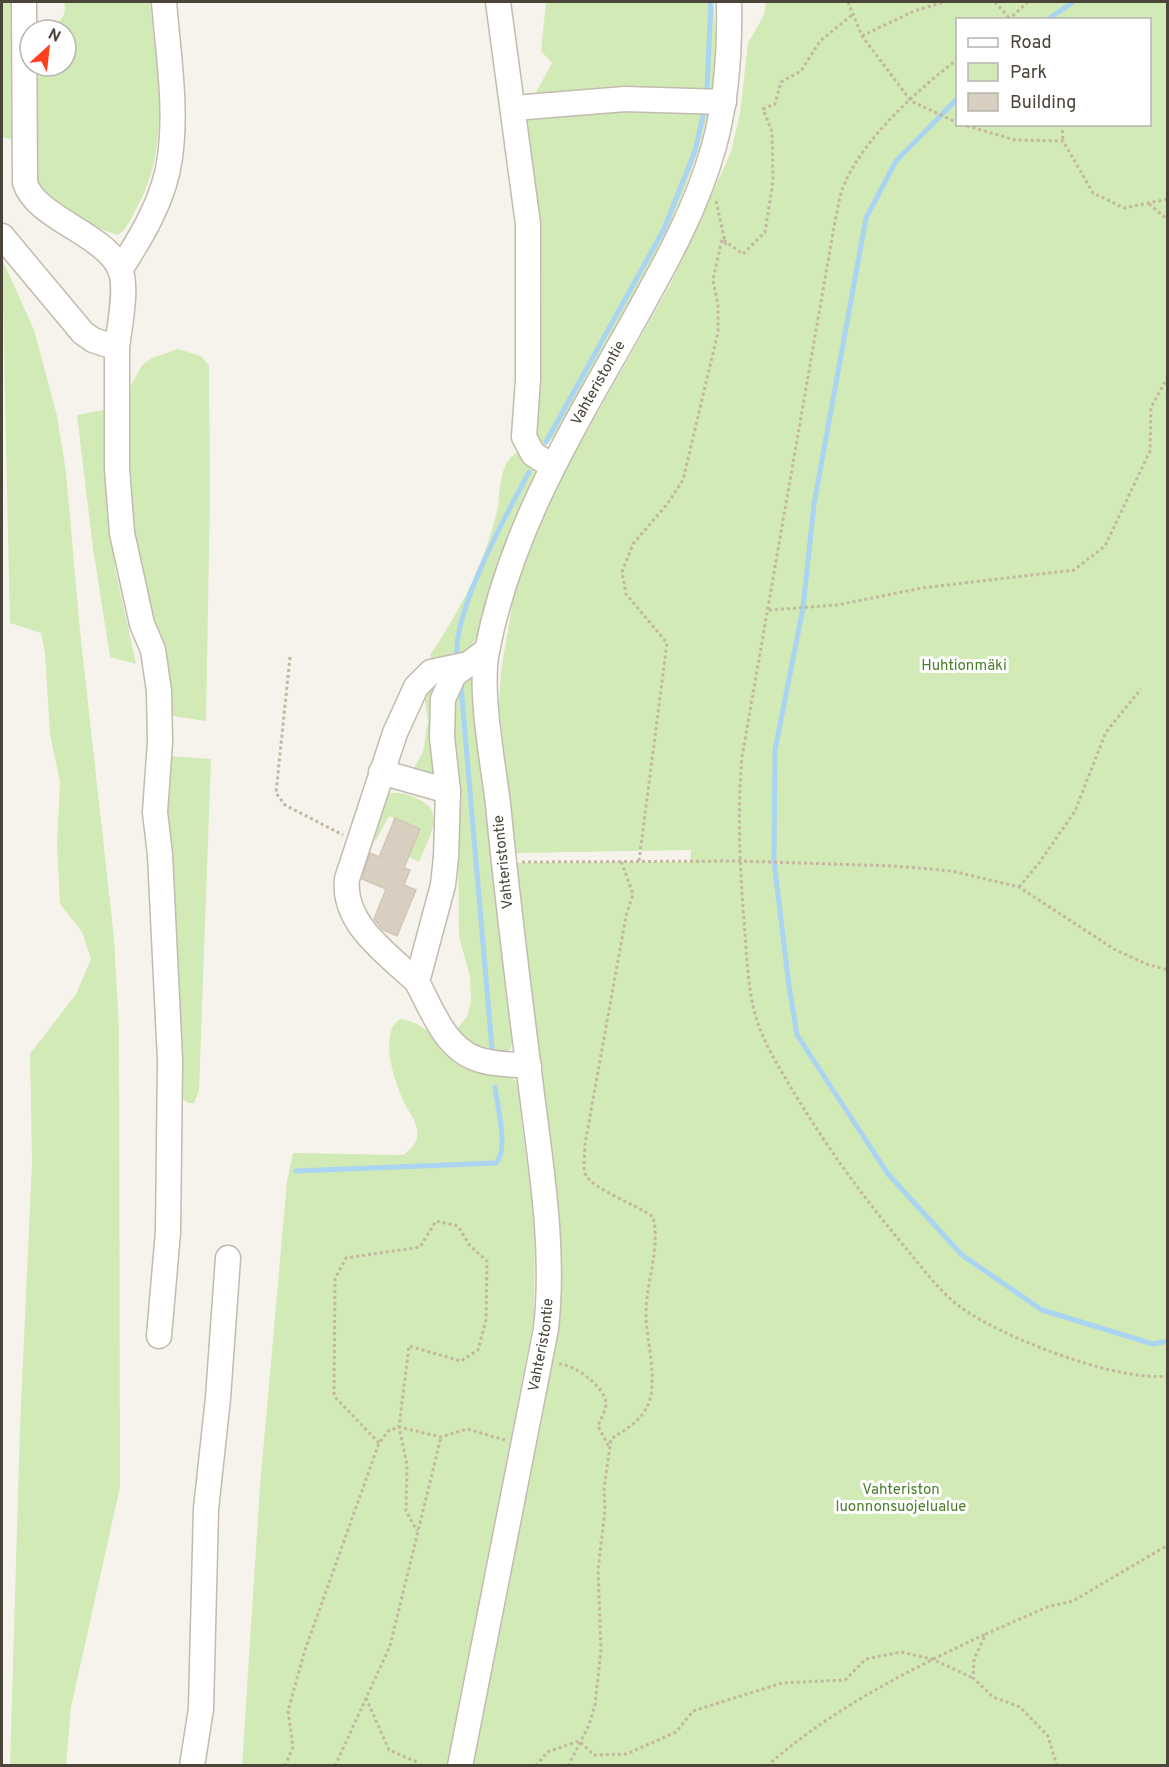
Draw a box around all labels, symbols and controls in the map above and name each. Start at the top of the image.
north arrow [18,18,78,78]
legend [956,18,1151,126]
text: N [44,25,64,48]
text: Road [1010,32,1052,55]
text: Park [1010,62,1047,85]
text: Building [1010,92,1076,115]
street label: Vahteristontie [567,337,630,429]
park label: Huhtionmäki [921,657,1007,676]
street label: Vahteristontie [490,814,518,910]
street label: Vahteristontie [524,1298,558,1393]
park label: Vahteriston luonnonsuojelualue [836,1481,966,1517]

